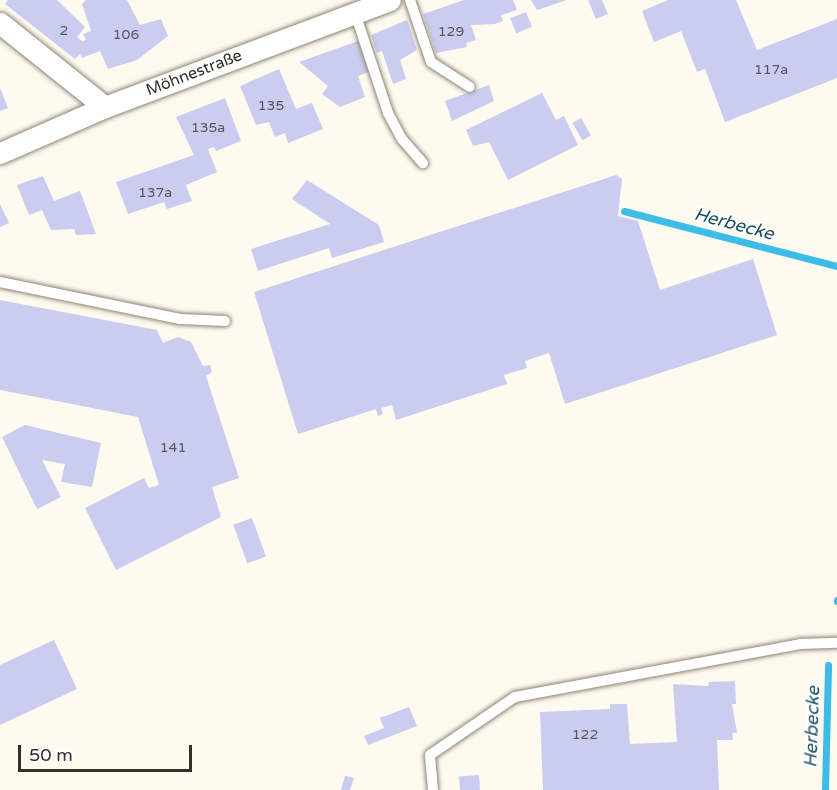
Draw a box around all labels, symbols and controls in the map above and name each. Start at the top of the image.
house number: 2 [60,23,68,39]
house number: 129 [438,24,464,40]
house number: 106 [113,27,139,43]
street label: Möhnestraße [143,46,245,100]
house number: 117a [754,62,788,78]
house number: 135 [258,98,284,114]
house number: 135a [191,120,225,136]
house number: 137a [138,185,172,201]
water label: Herbecke [692,203,776,245]
house number: 141 [160,440,186,456]
water label: Herbecke [800,686,824,768]
house number: 122 [572,727,598,743]
scale bar [21,733,195,771]
text: 50 m [29,744,73,766]

